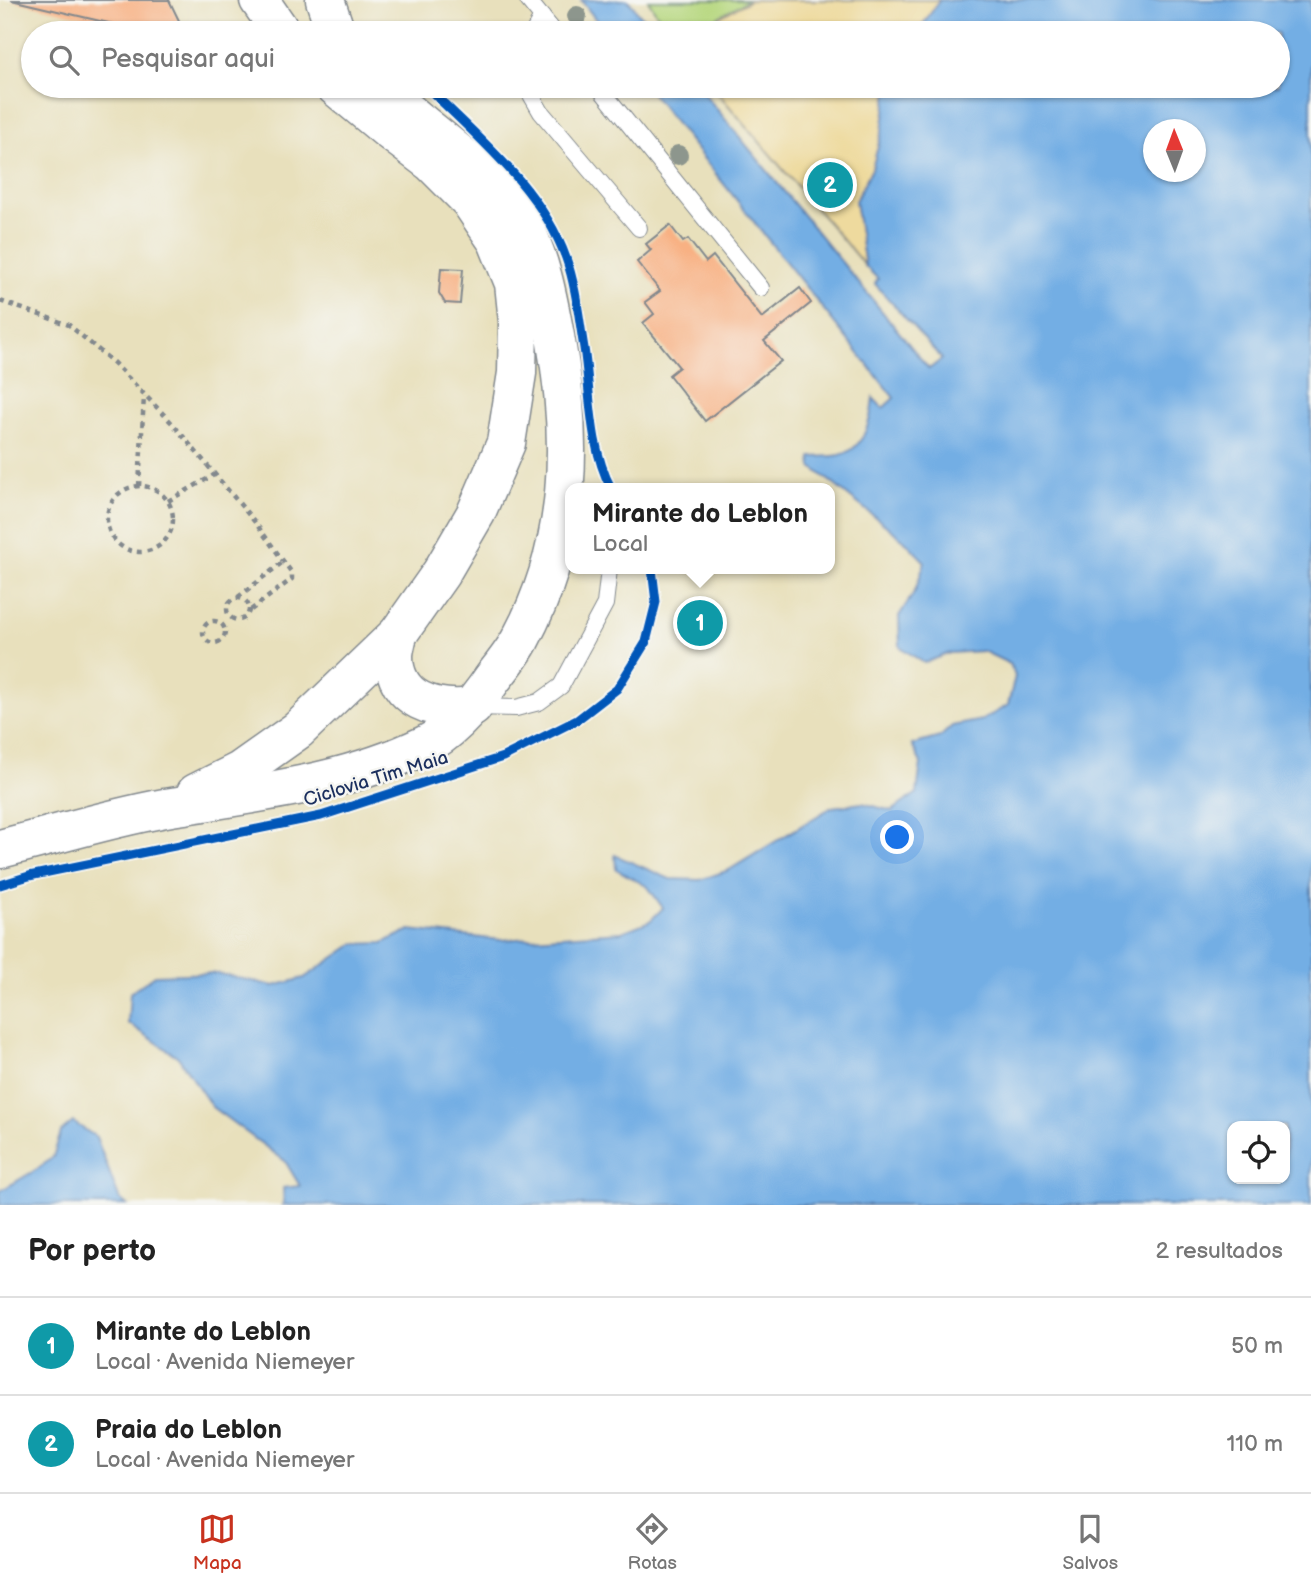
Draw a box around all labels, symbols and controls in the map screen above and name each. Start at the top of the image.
search box [21,21,1290,98]
icon: search [45,41,83,79]
text: Pesquisar aqui [101,44,275,75]
north arrow [1143,119,1206,182]
pin: 2 [807,159,853,211]
popup [565,483,835,574]
text: Mirante do Leblon [592,499,808,530]
text: Local [592,530,648,558]
pin: 1 [677,597,723,649]
street label: Ciclovia Tim Maia [301,746,451,812]
your location [880,820,914,854]
map controls [1227,1121,1290,1184]
button: locate [1227,1121,1290,1184]
text: Por perto [28,1233,156,1269]
text: 2 resultados [1155,1237,1283,1265]
text: Mirante do Leblon [95,1317,311,1348]
text: 1 [46,1332,56,1360]
text: 50 m [1231,1332,1283,1360]
text: Local · Avenida Niemeyer [95,1348,354,1376]
text: Praia do Leblon [95,1415,282,1446]
text: 2 [44,1430,58,1458]
text: 110 m [1226,1430,1283,1458]
text: Local · Avenida Niemeyer [95,1446,354,1474]
tab: Mapa [193,1510,242,1575]
tab: Rotas [627,1510,677,1575]
tab: Salvos [1063,1510,1118,1575]

